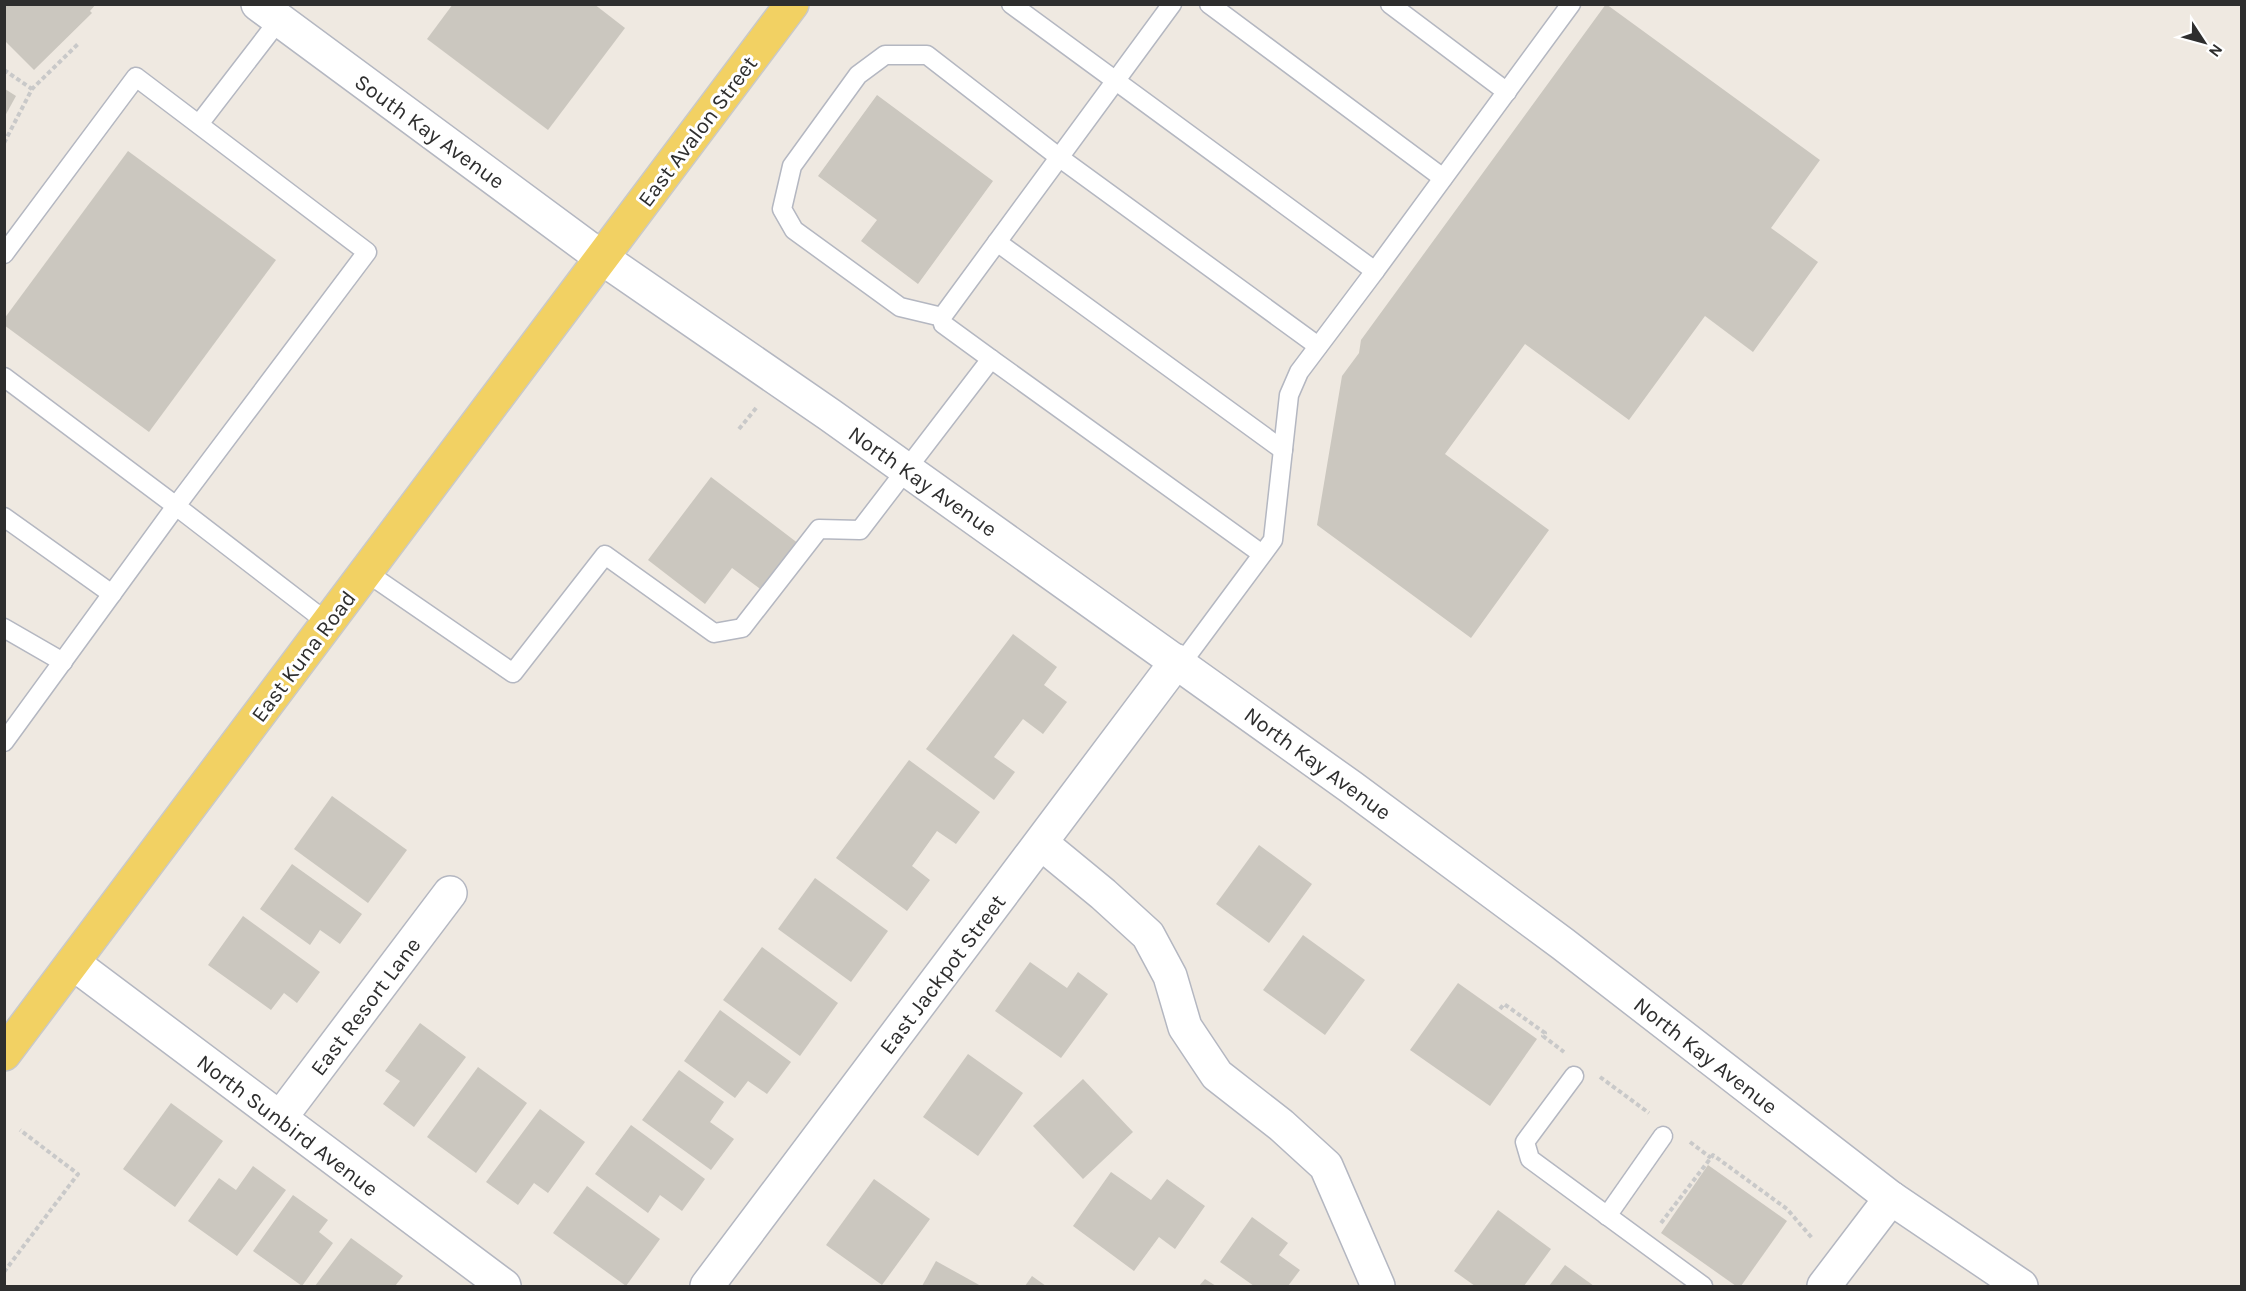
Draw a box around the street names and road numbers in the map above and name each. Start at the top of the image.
street label: East Avalon Street [633,51,763,212]
street label: South Kay Avenue [349,69,509,195]
street label: North Kay Avenue [843,421,1002,543]
street label: East Kuna Road [246,586,362,727]
street label: North Kay Avenue [1239,702,1396,826]
street label: East Jackpot Street [874,890,1011,1060]
street label: East Resort Lane [305,932,426,1081]
street label: North Kay Avenue [1628,992,1782,1120]
street label: North Sunbird Avenue [192,1049,383,1202]

